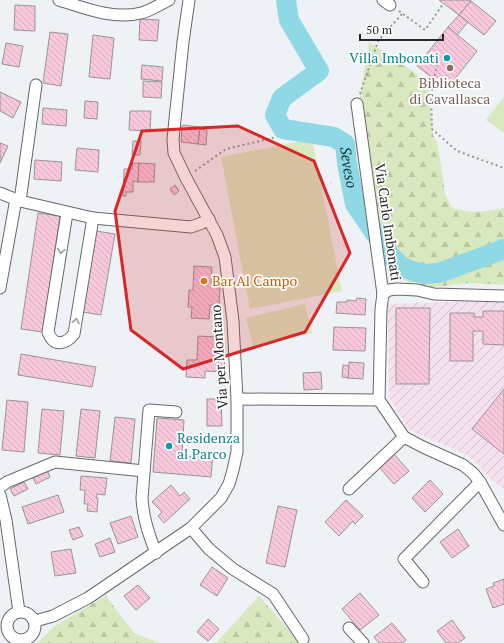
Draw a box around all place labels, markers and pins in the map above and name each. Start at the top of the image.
place label: Villa Imbonati [349,48,439,67]
marker: Villa Imbonati [442,53,452,63]
marker: Biblioteca di Cavallasca [445,63,455,73]
place label: Biblioteca di Cavallasca [410,73,490,108]
place label: Bar Al Campo [212,271,297,290]
marker: Bar Al Campo [199,276,209,286]
place label: Residenza al Parco [177,428,240,463]
marker: Residenza al Parco [164,441,174,451]

